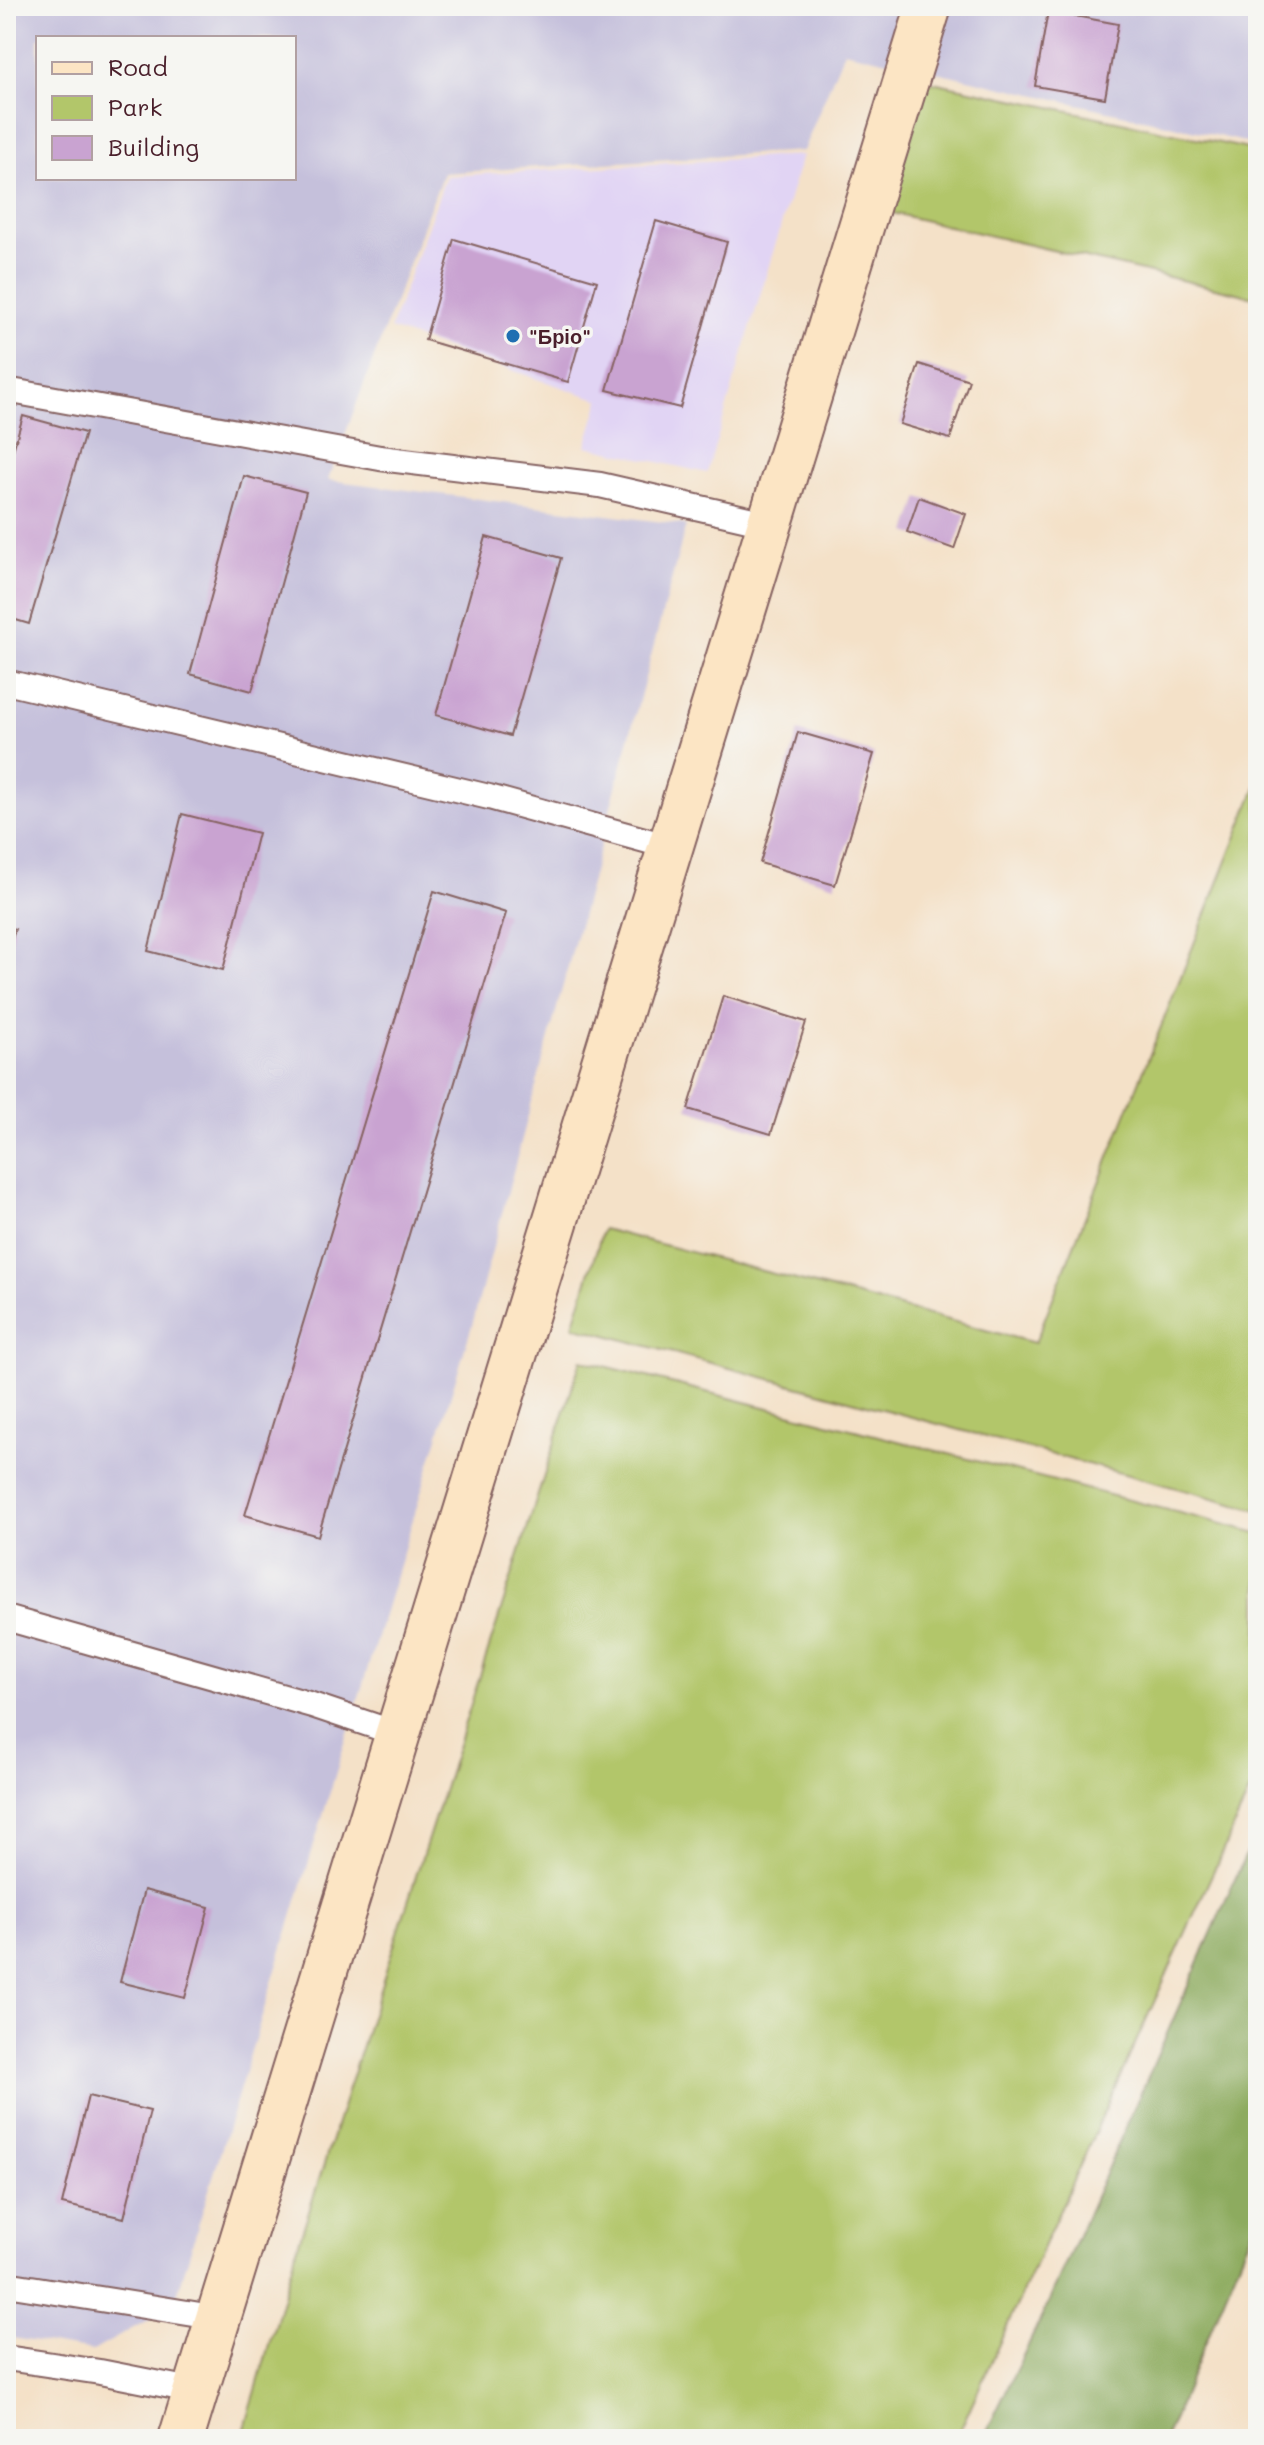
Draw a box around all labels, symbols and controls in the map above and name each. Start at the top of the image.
legend [36,36,296,180]
text: Road [108,51,168,82]
text: Park [108,91,162,122]
text: Building [108,131,199,162]
place label: "Бріо" [529,323,591,349]
marker: "Бріо" [504,327,522,345]

